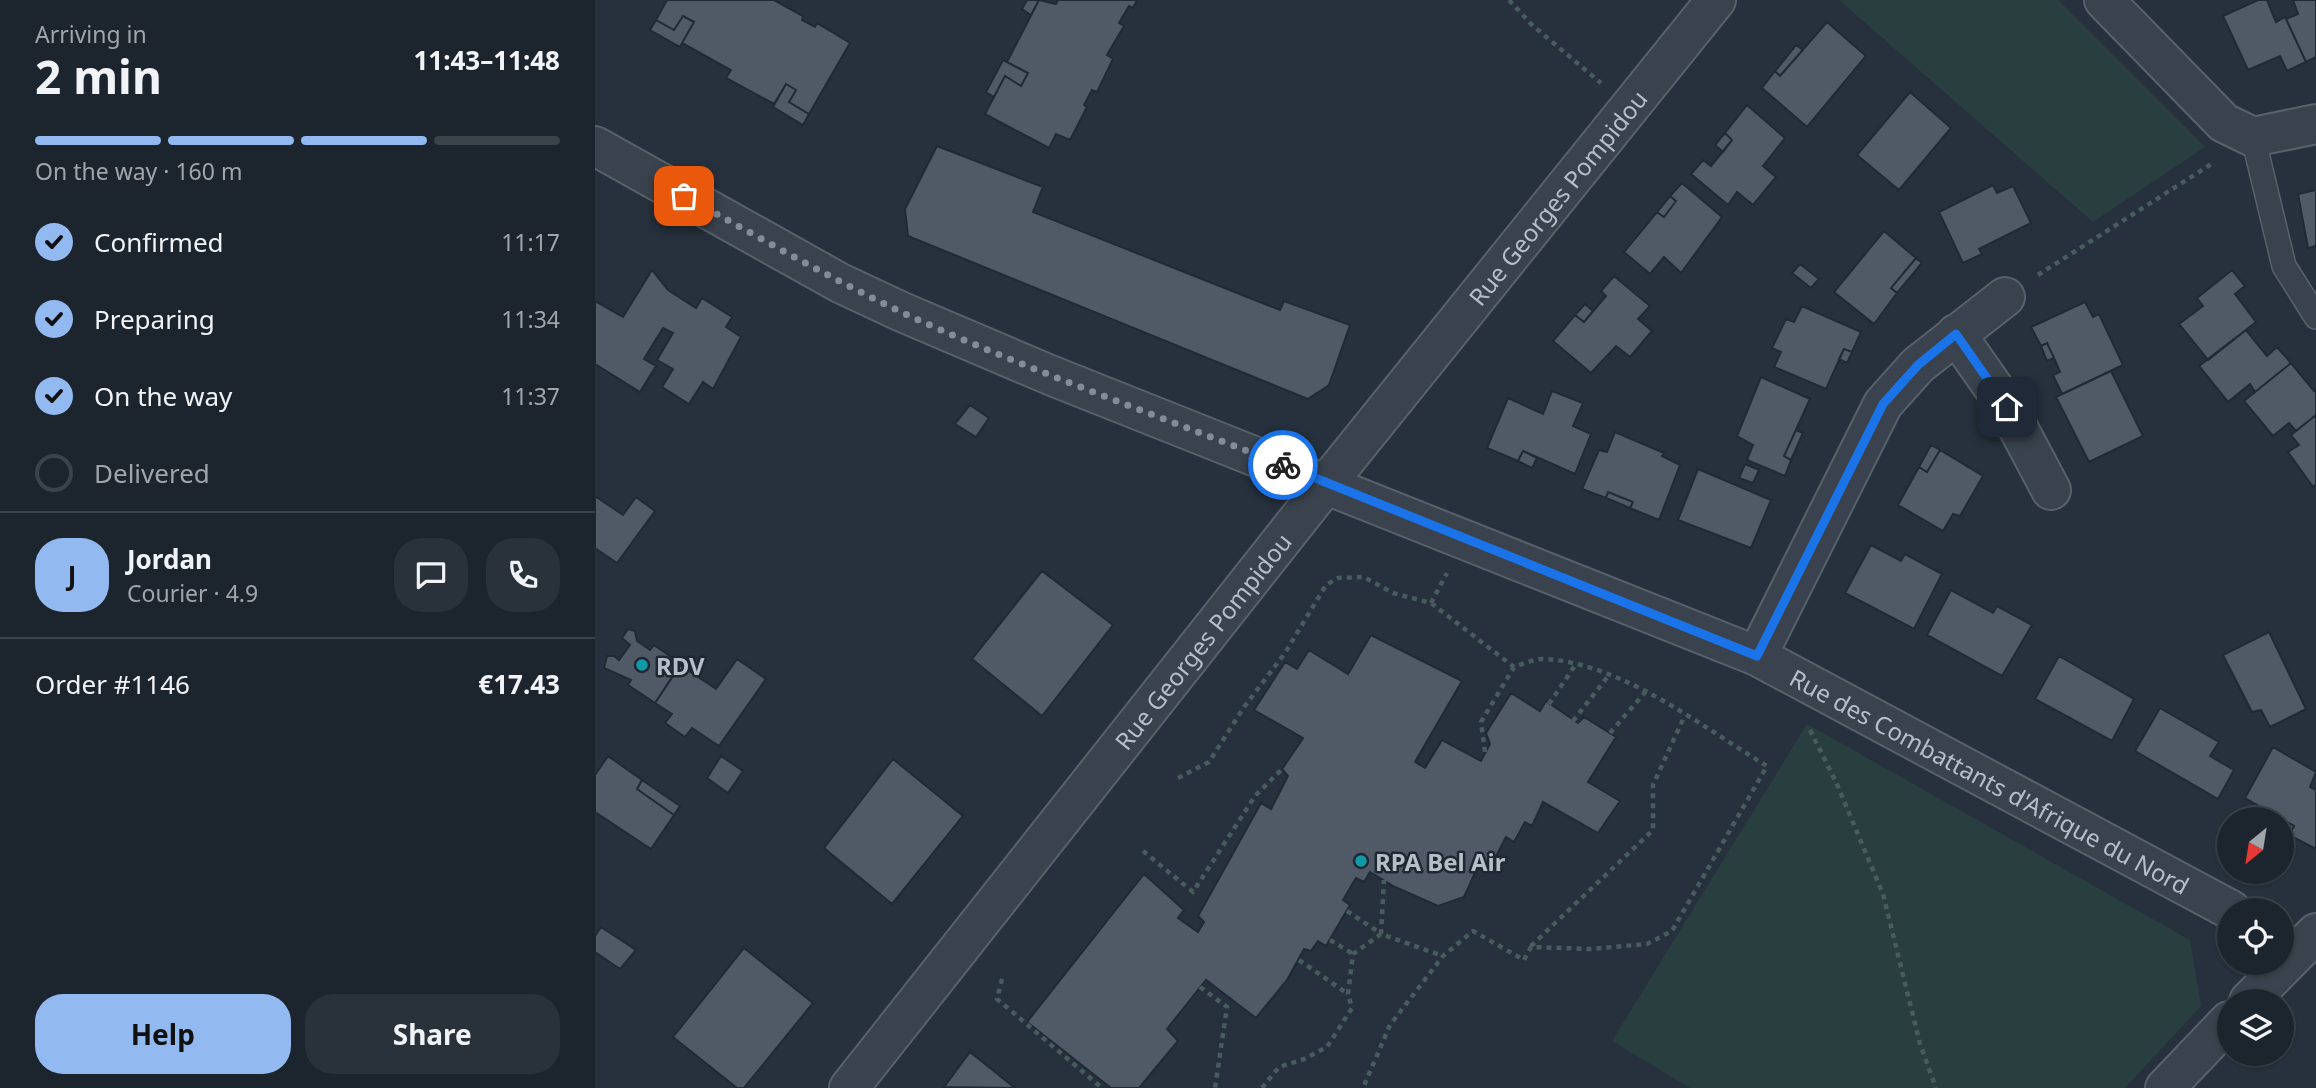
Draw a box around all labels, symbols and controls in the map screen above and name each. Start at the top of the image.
text: Arriving in [35,18,147,50]
text: 11:43–11:48 [413,42,560,78]
text: 2 min [35,45,162,107]
street label: Rue Georges Pompidou [1460,83,1654,312]
text: On the way · 160 m [35,155,242,187]
pin [654,166,714,226]
icon: bag [665,177,703,215]
icon: check [35,223,73,261]
text: Confirmed [94,224,224,260]
text: 11:17 [501,226,560,258]
icon: check [35,300,73,338]
text: Preparing [94,301,215,337]
text: 11:34 [501,303,560,335]
icon: check [35,377,73,415]
pin [1977,377,2037,437]
text: On the way [94,378,232,414]
text: 11:37 [501,380,560,412]
icon: home [1988,388,2026,426]
courier [1248,430,1318,500]
icon: bike [1264,446,1302,484]
text: Delivered [94,455,210,491]
street label: Rue Georges Pompidou [1106,526,1298,756]
button: chat [394,538,468,612]
button: phone [486,538,560,612]
text: Jordan [127,541,212,577]
text: J [68,557,76,593]
text: Courier · 4.9 [127,577,258,609]
place label: RDV [656,649,705,682]
marker: RDV [634,657,650,673]
street label: Rue des Combattants d'Afrique du Nord [1784,660,2195,901]
text: Order #1146 [35,666,190,702]
text: €17.43 [478,666,560,702]
north arrow [2217,807,2294,884]
map controls [2217,807,2294,1066]
place label: RPA Bel Air [1375,845,1506,878]
marker: RPA Bel Air [1353,853,1369,869]
button: locate [2217,898,2294,975]
button: layers [2217,989,2294,1066]
button: Help [35,994,291,1074]
button: Share [305,994,560,1074]

